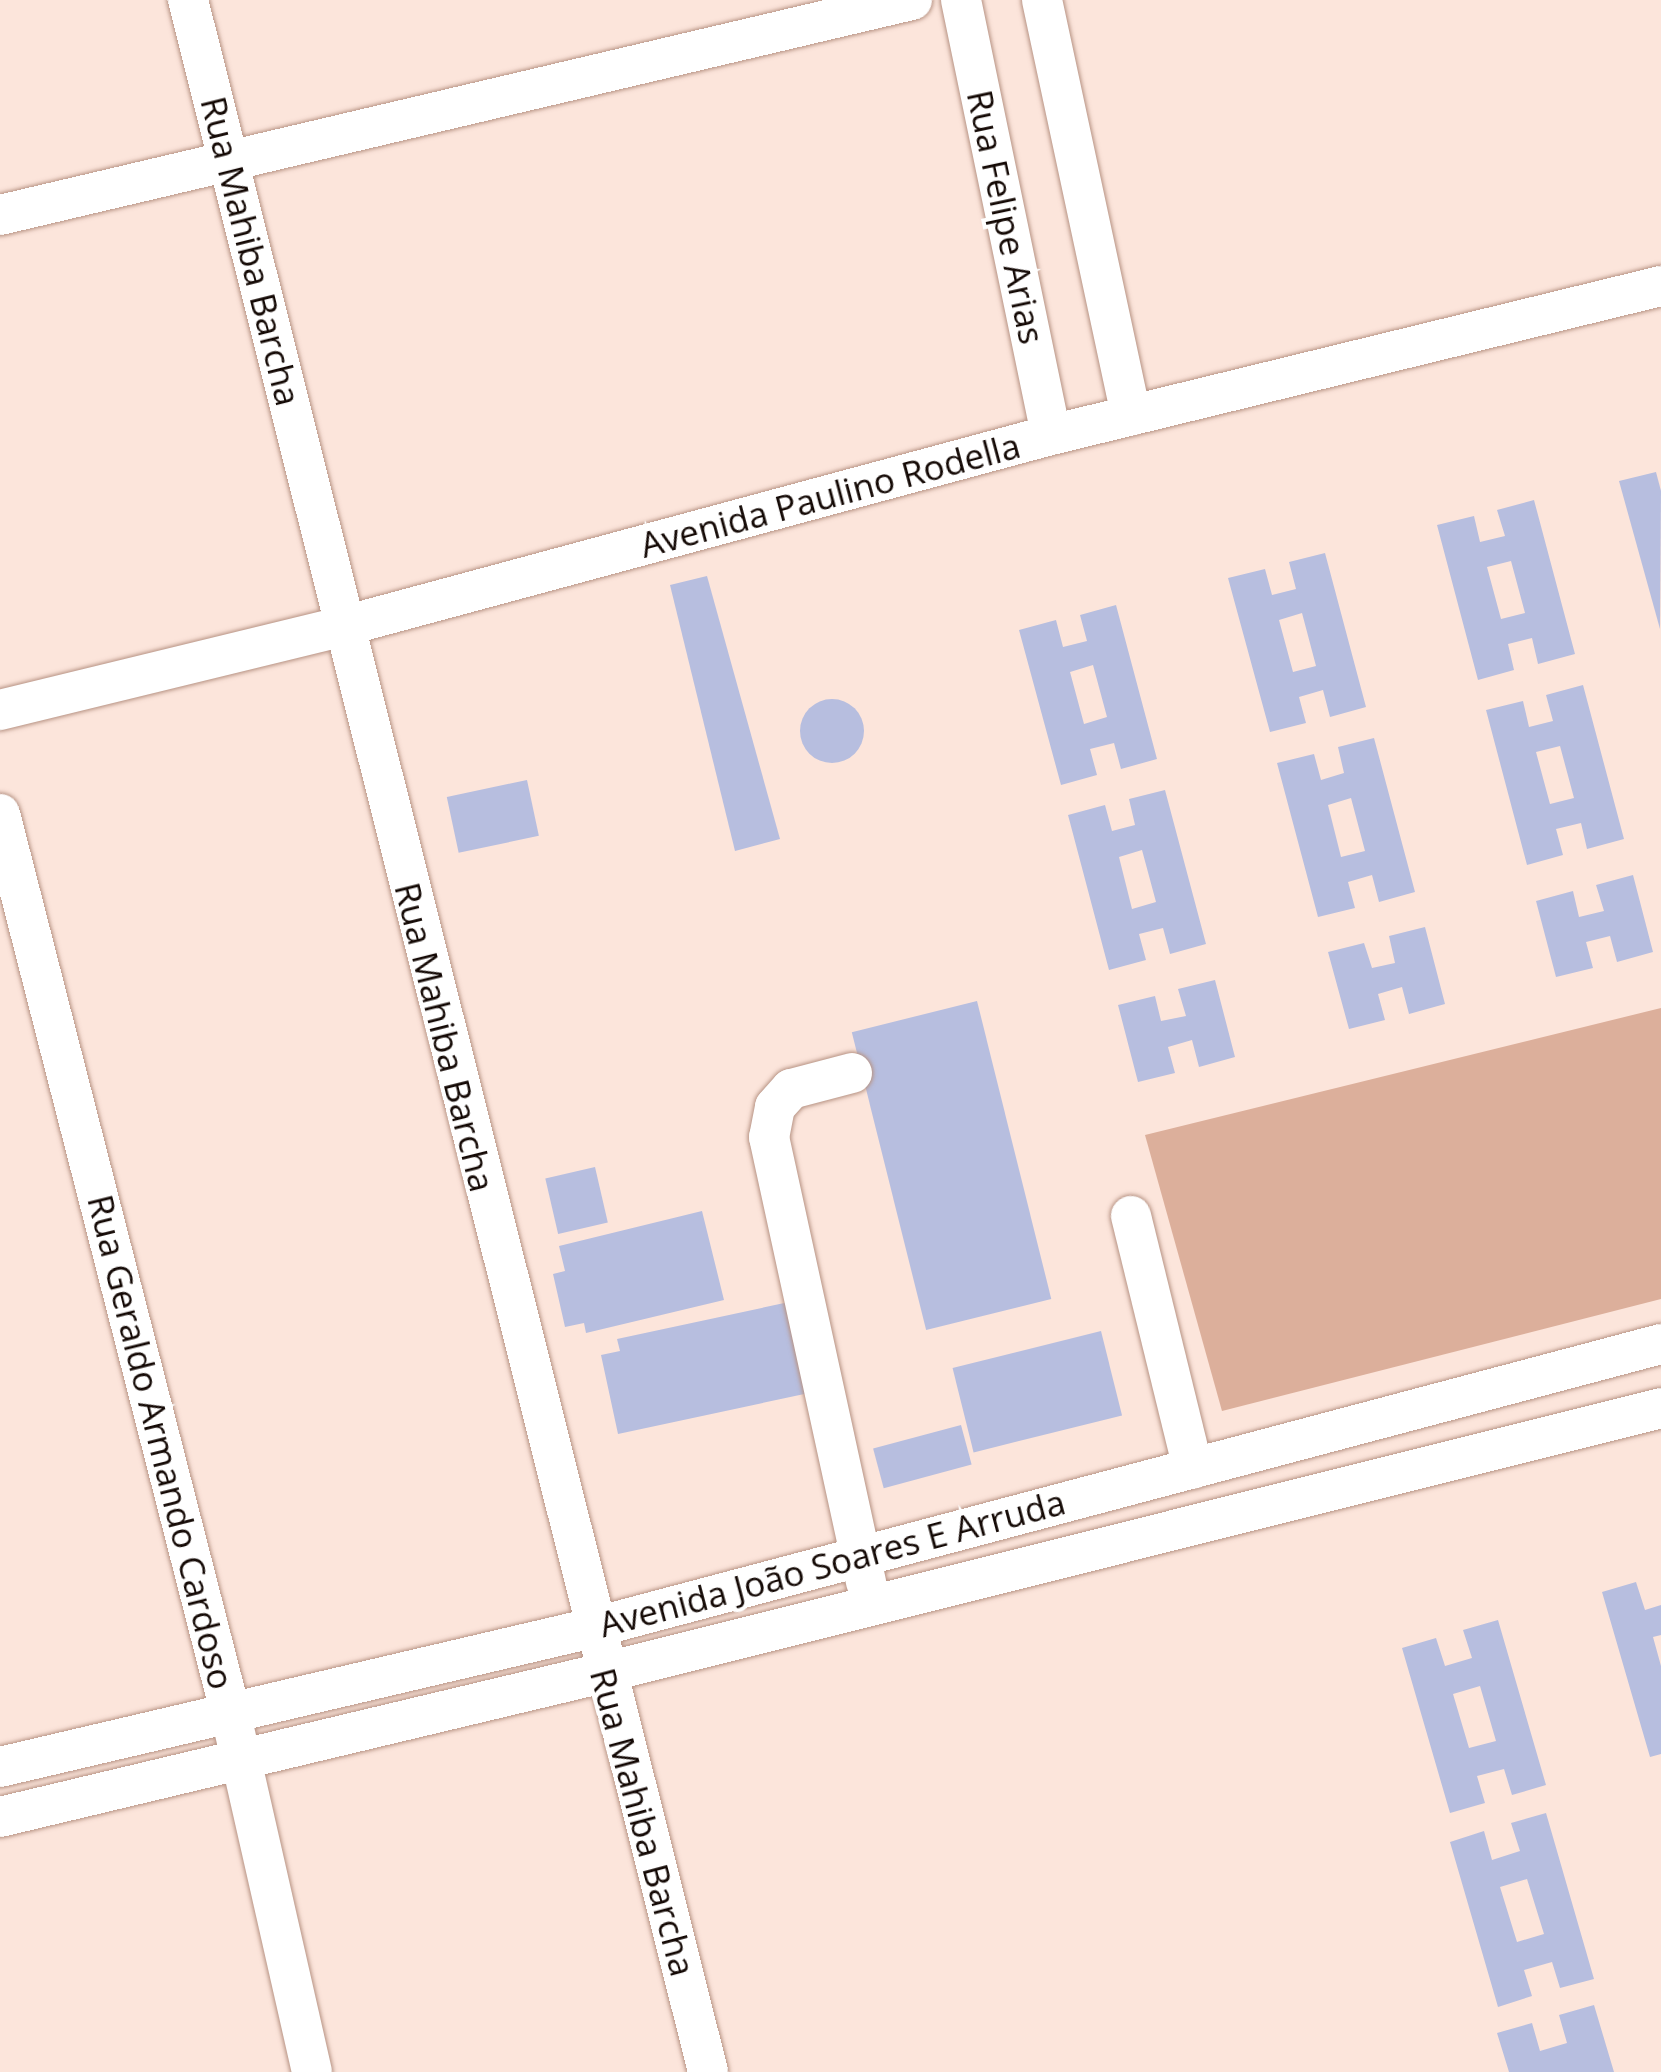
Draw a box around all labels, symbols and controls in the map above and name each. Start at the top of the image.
street label: Rua Felipe Arias [959,86,1053,348]
street label: Rua Mahiba Barcha [192,92,310,410]
street label: Avenida Paulino Rodella [635,424,1025,566]
street label: Rua Mahiba Barcha [386,878,504,1196]
street label: Rua Geraldo Armando Cardoso [79,1190,243,1694]
street label: Avenida João Soares E Arruda [594,1481,1070,1645]
street label: Rua Mahiba Barcha [582,1664,704,1980]

